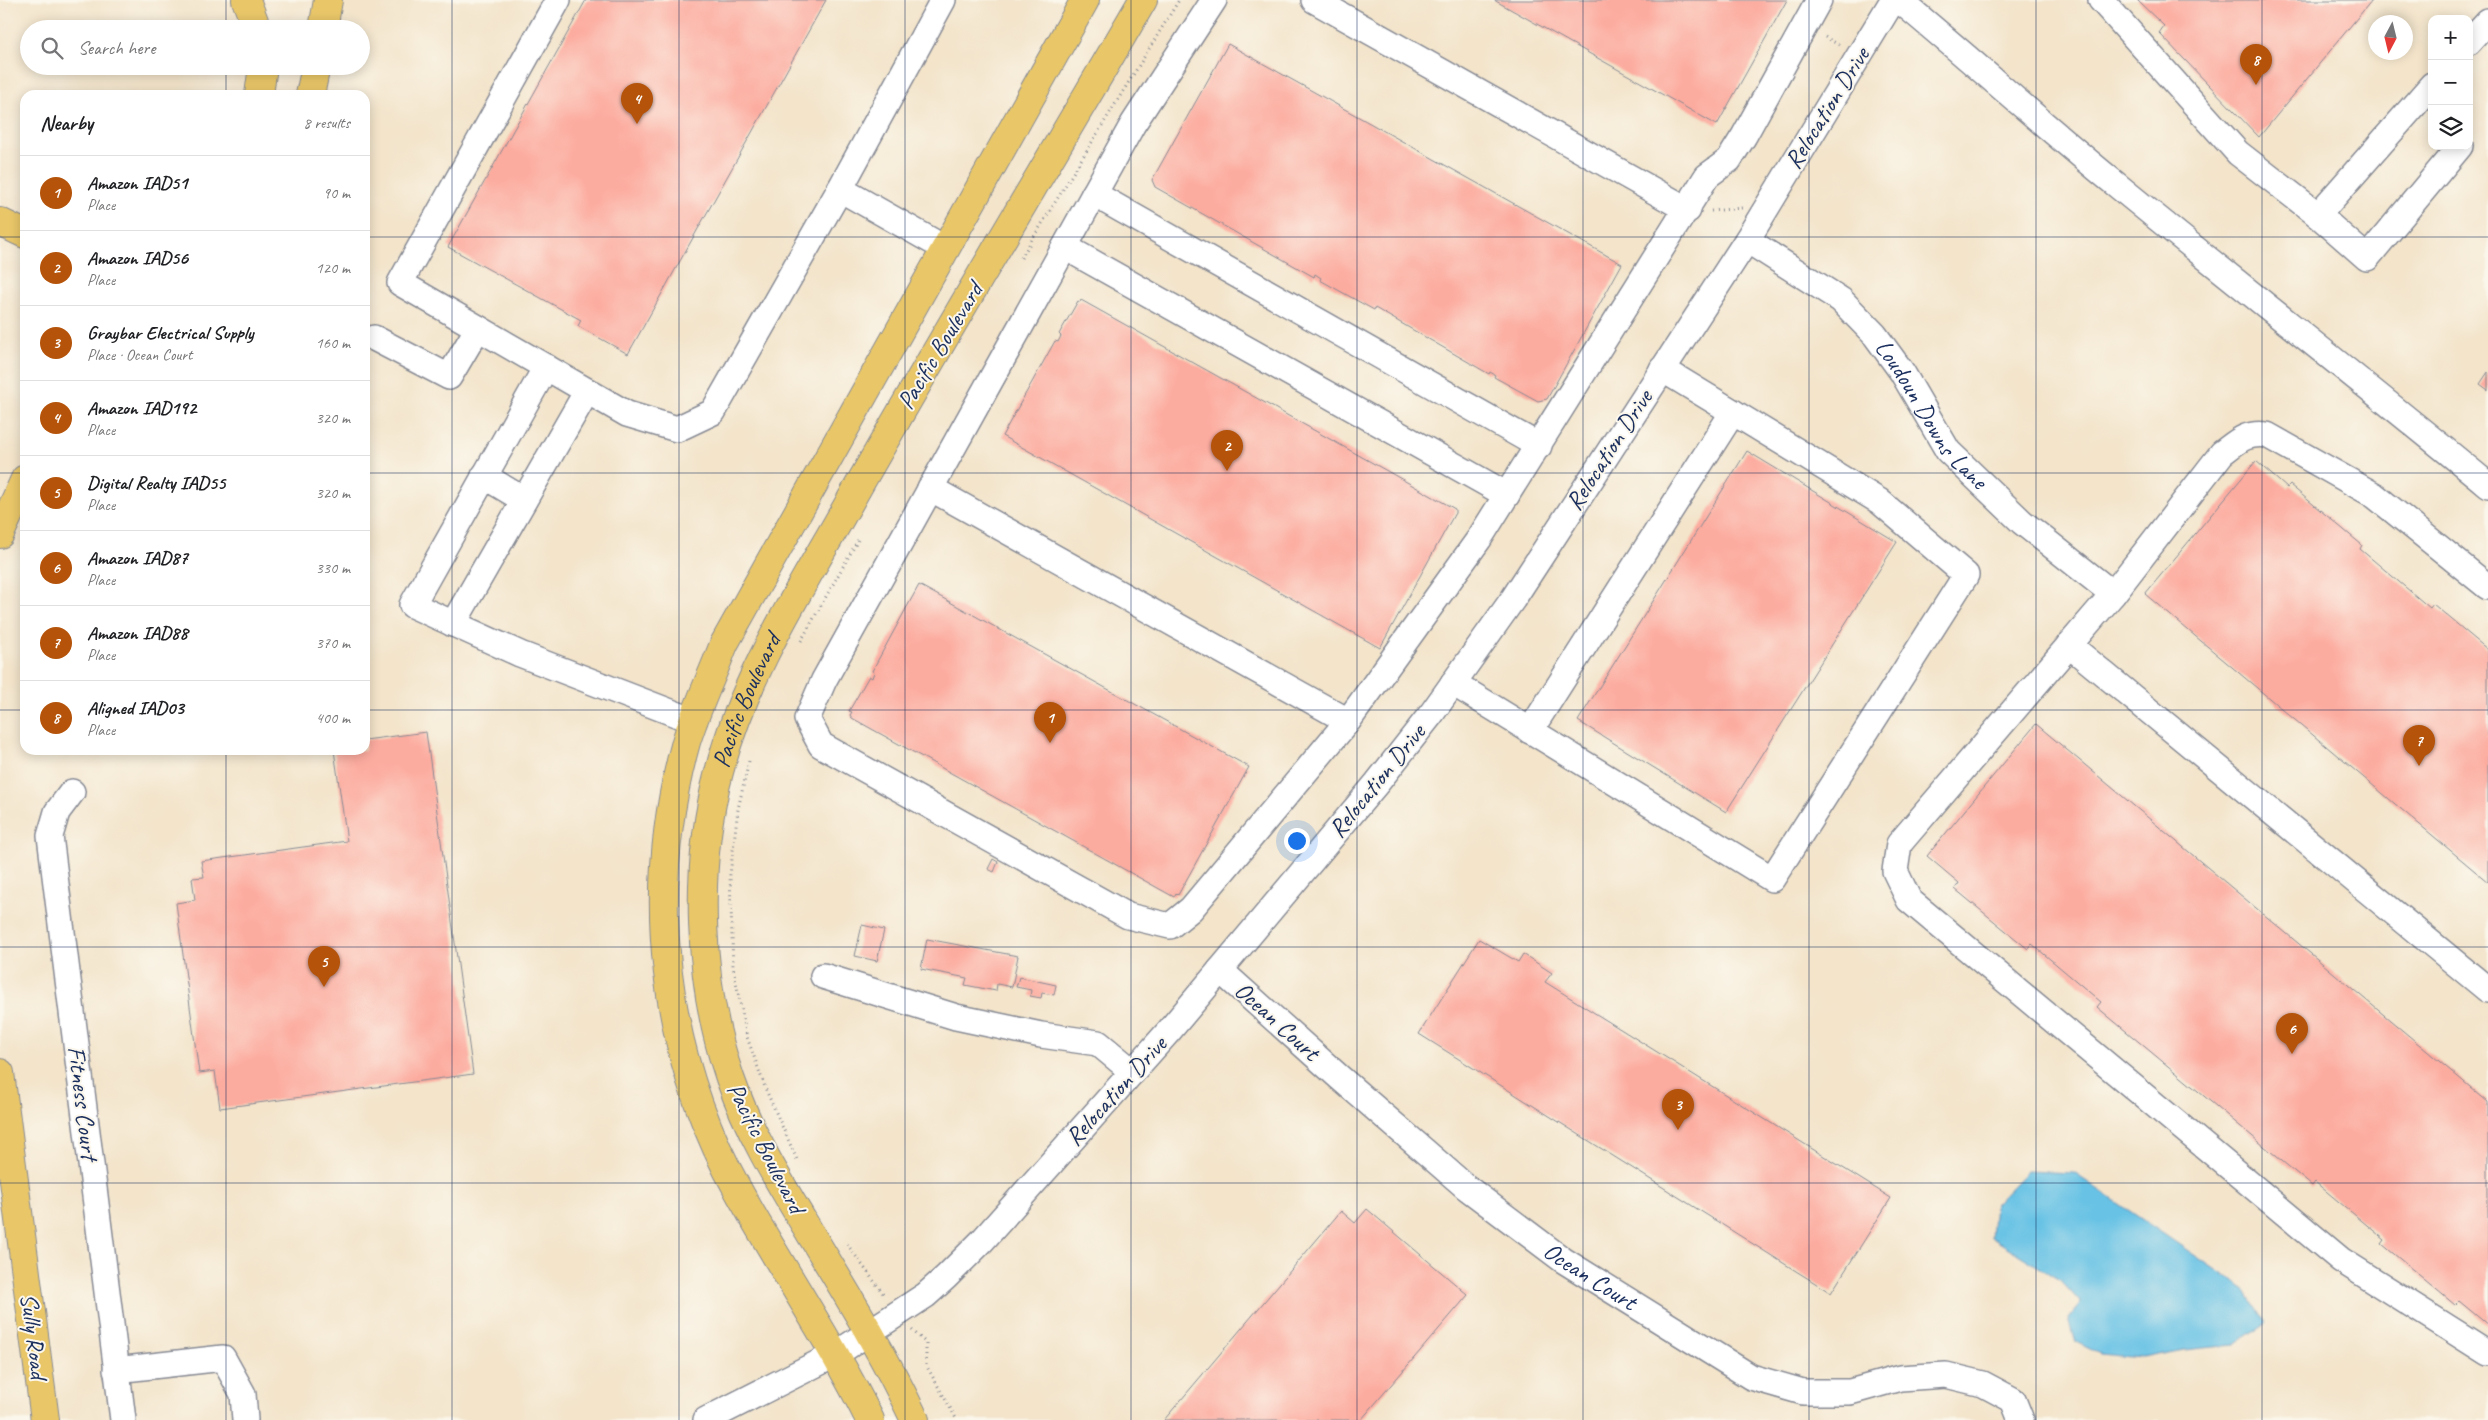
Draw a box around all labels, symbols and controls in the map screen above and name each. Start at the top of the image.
north arrow [2368,15,2413,60]
map controls [2428,15,2473,150]
button: + [2428,15,2473,60]
search box [20,20,370,75]
icon: search [38,34,66,62]
text: Search here [78,36,155,60]
street label: Relocation Drive [1777,40,1878,175]
pin: 8 [2240,44,2272,85]
button: − [2428,60,2473,105]
pin: 4 [621,83,653,124]
button: layers [2428,105,2473,150]
text: Nearby [40,110,93,136]
text: 8 results [303,113,350,133]
text: Amazon IAD51 [87,171,188,195]
text: 1 [52,183,60,203]
text: 90 m [323,183,350,203]
text: Place [87,195,115,215]
text: Amazon IAD56 [87,246,188,270]
text: 2 [52,258,60,278]
text: 120 m [316,258,350,278]
text: Place [87,270,115,290]
street label: Pacific Boulevard [890,274,992,415]
text: Graybar Electrical Supply [87,321,253,345]
text: 3 [52,333,60,353]
text: 160 m [316,333,350,353]
street label: Loudoun Downs Lane [1868,333,1996,498]
text: Place · Ocean Court [87,345,192,365]
street label: Relocation Drive [1558,382,1661,516]
text: Amazon IAD192 [87,396,196,420]
text: 4 [52,408,60,428]
text: 320 m [316,408,350,428]
text: Place [87,420,115,440]
pin: 2 [1211,430,1243,471]
text: Digital Realty IAD55 [87,471,225,495]
text: 5 [53,483,59,503]
text: 320 m [316,483,350,503]
text: Place [87,495,115,515]
text: Amazon IAD87 [87,546,188,570]
text: 6 [52,558,60,578]
text: 330 m [316,558,350,578]
text: Place [87,570,115,590]
text: Amazon IAD88 [87,621,188,645]
street label: Pacific Boulevard [705,625,790,771]
text: 7 [52,633,60,653]
text: 370 m [316,633,350,653]
text: Place [87,645,115,665]
text: Aligned IAD03 [87,696,184,720]
pin: 1 [1034,702,1066,743]
text: 8 [52,708,60,728]
text: 400 m [316,708,350,728]
street label: Relocation Drive [1321,716,1434,844]
text: Place [87,720,115,740]
pin: 7 [2403,725,2435,766]
your location [1284,828,1310,854]
pin: 5 [308,946,340,987]
street label: Ocean Court [1228,974,1328,1069]
pin: 6 [2276,1013,2308,1054]
street label: Relocation Drive [1058,1028,1175,1153]
street label: Fitness Court [60,1044,106,1165]
street label: Pacific Boulevard [719,1077,814,1221]
pin: 3 [1662,1089,1694,1130]
street label: Ocean Court [1537,1235,1645,1319]
street label: Sully Road [13,1292,56,1385]

